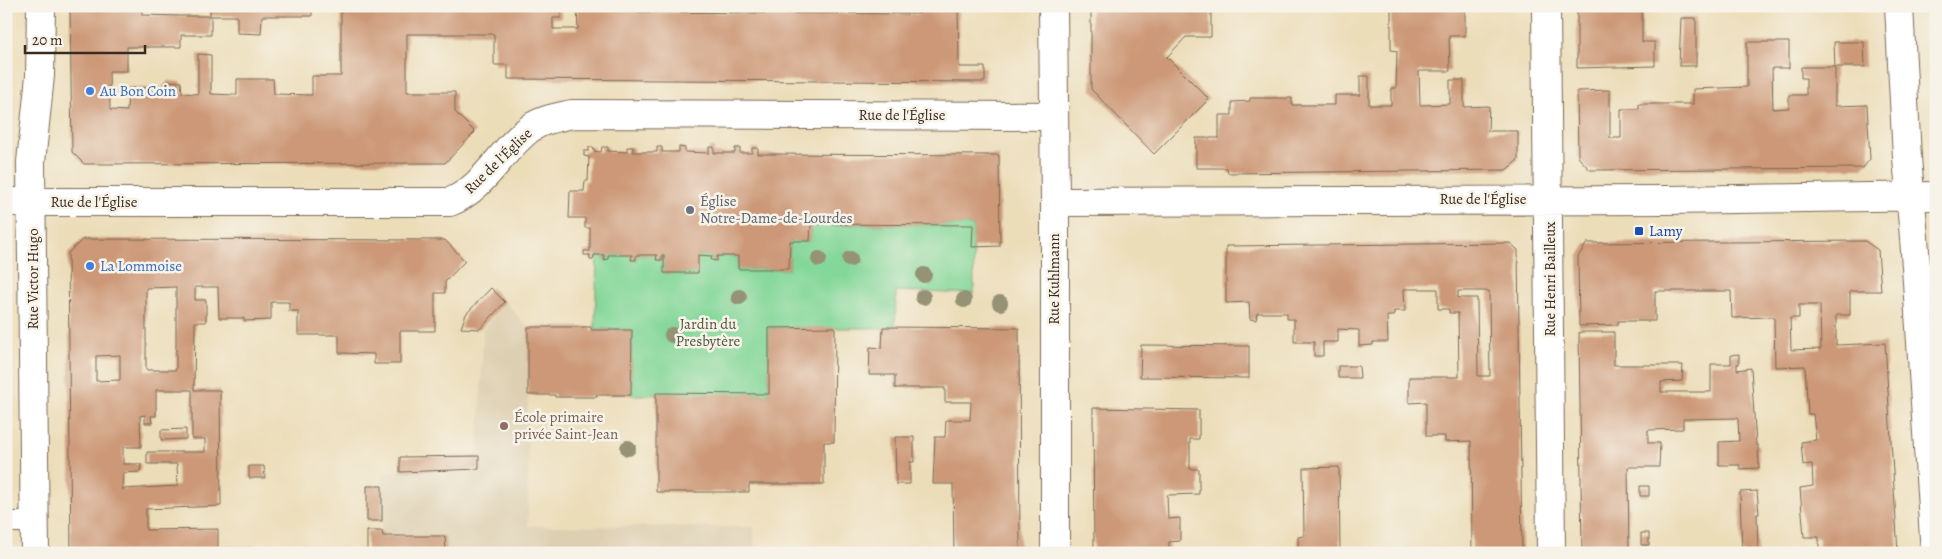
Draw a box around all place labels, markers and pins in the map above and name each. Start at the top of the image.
place label: Au Bon Coin [99,81,176,101]
marker: Au Bon Coin [84,85,96,97]
place label: Église Notre-Dame-de-Lourdes [700,191,853,228]
marker: Église Notre-Dame-de-Lourdes [684,204,696,216]
place label: Lamy [1649,221,1683,241]
marker: Lamy [1633,225,1645,237]
place label: La Lommoise [100,256,182,276]
marker: La Lommoise [84,260,96,272]
place label: École primaire privée Saint-Jean [514,407,618,444]
marker: École primaire privée Saint-Jean [498,420,510,432]

